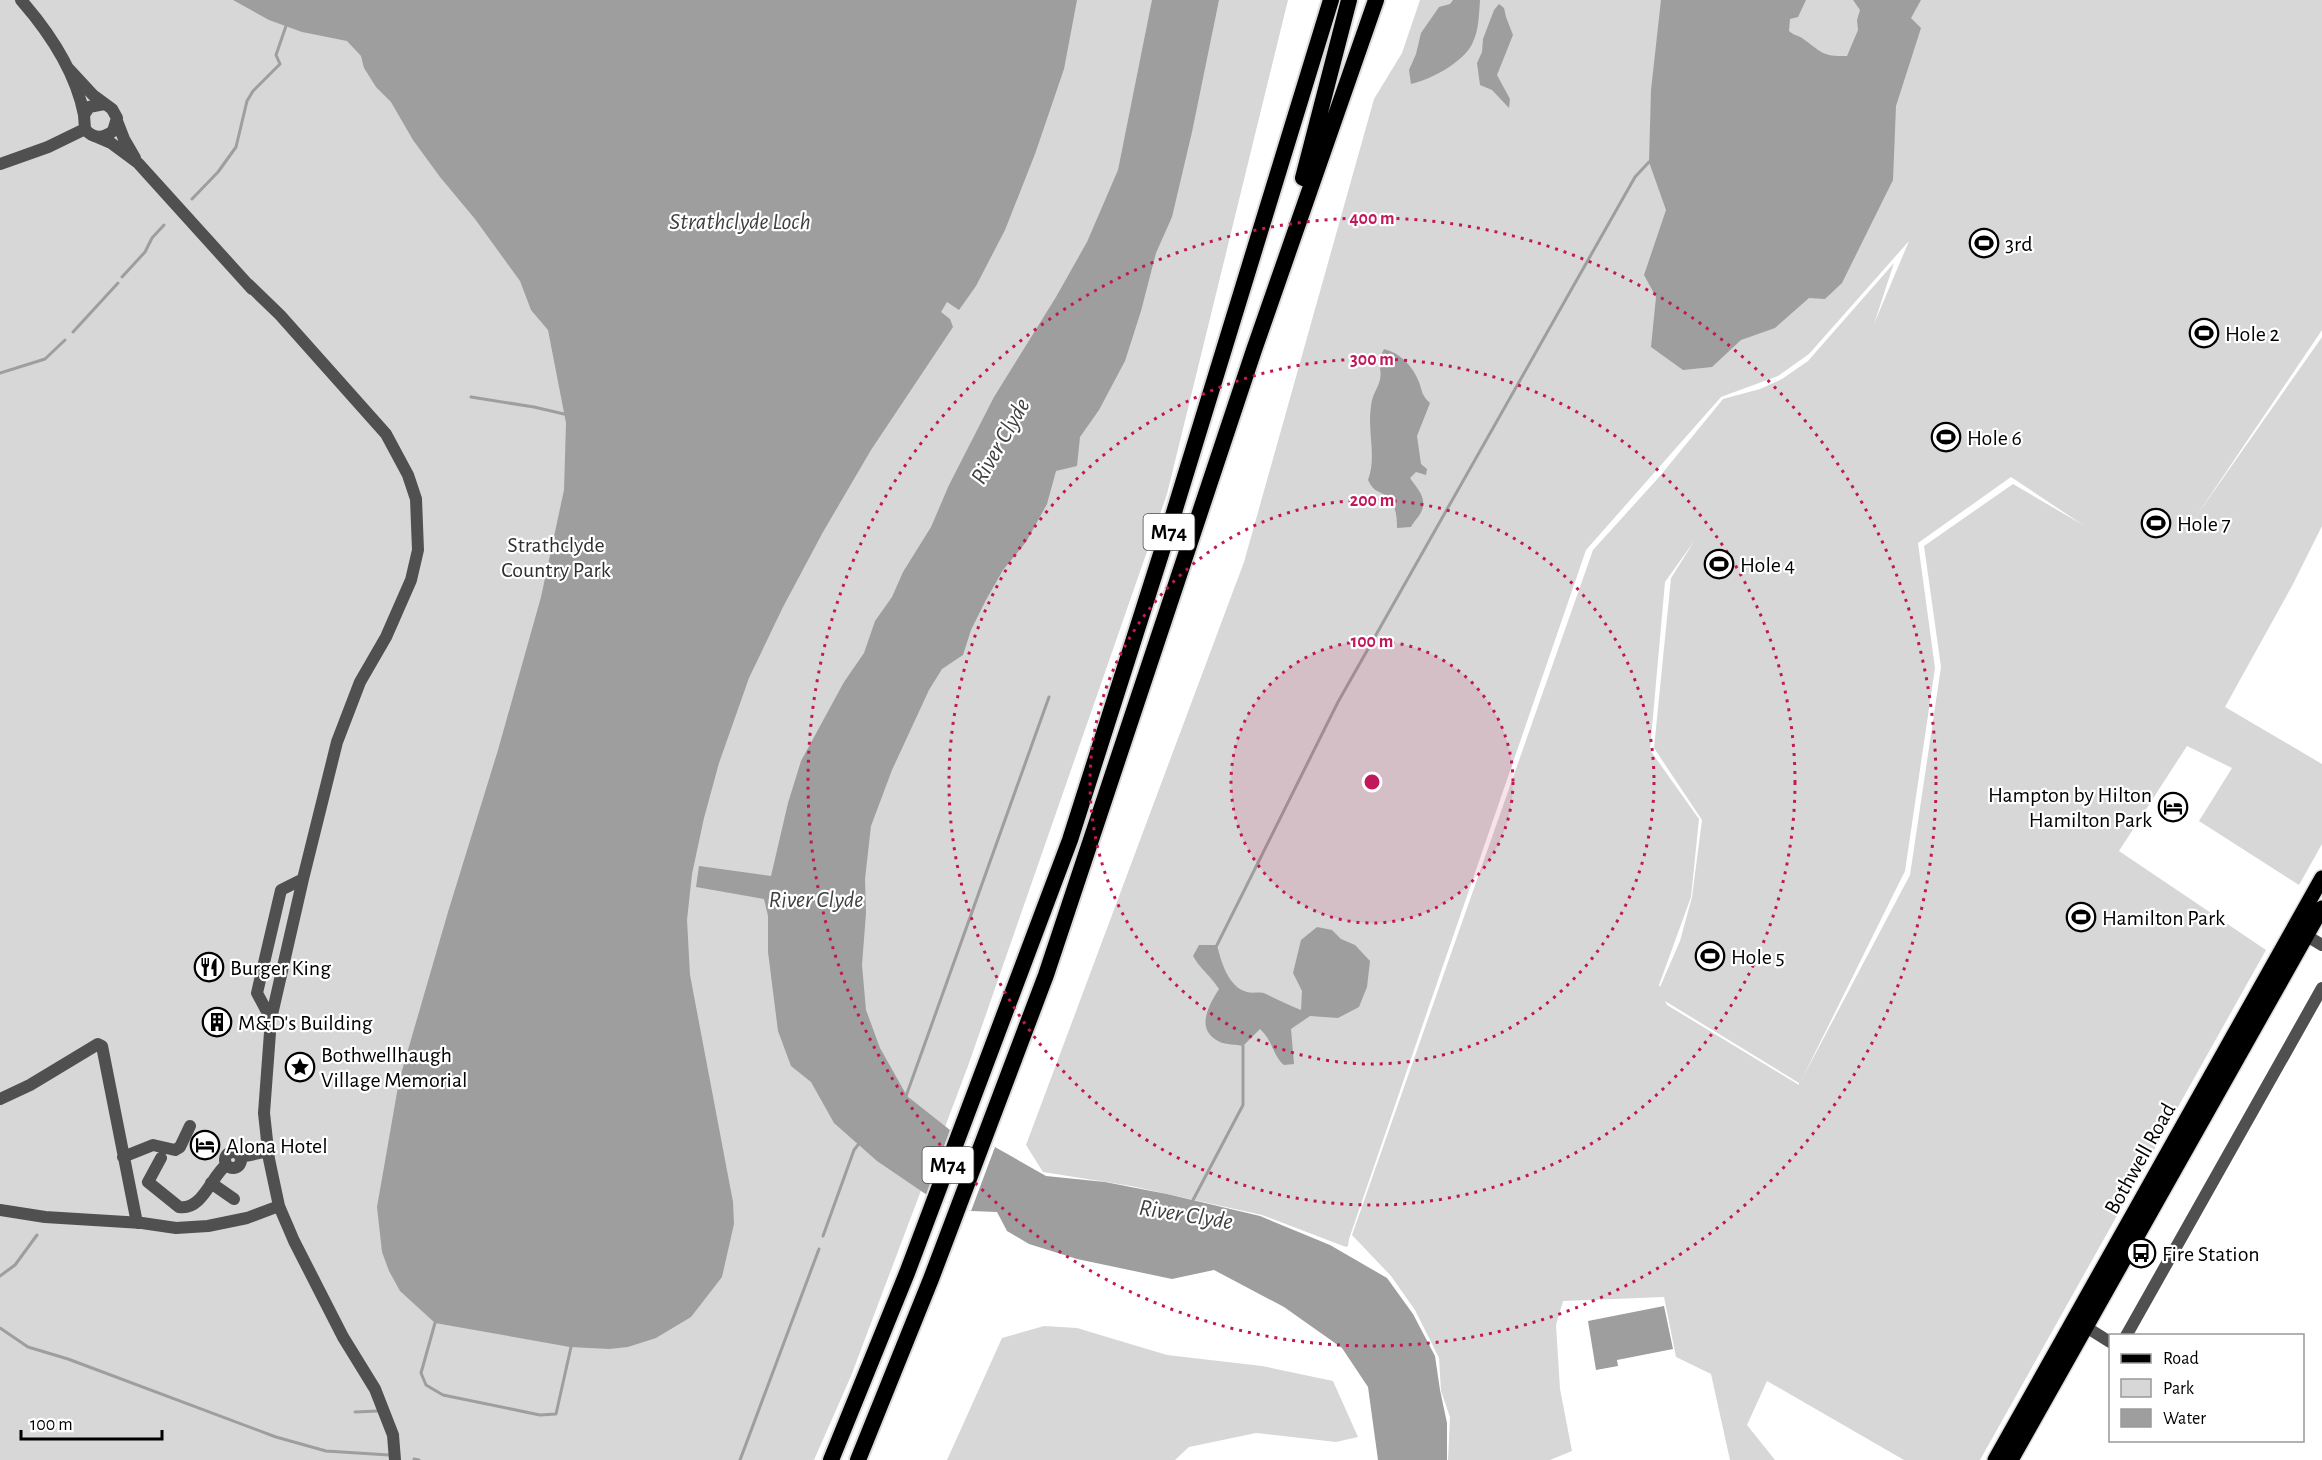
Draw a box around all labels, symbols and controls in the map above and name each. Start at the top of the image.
water label: Strathclyde Loch [669,210,811,234]
text: 400 m [1349,210,1395,228]
sports icon: 3rd [1968,227,2000,259]
place label: 3rd [2005,233,2033,255]
sports icon: Hole 2 [2188,317,2220,349]
place label: Hole 2 [2225,323,2280,345]
text: 300 m [1350,351,1394,369]
water label: River Clyde [967,394,1035,489]
sports icon: Hole 6 [1930,421,1962,453]
place label: Hole 6 [1967,427,2022,449]
text: 200 m [1350,492,1394,510]
sports icon: Hole 7 [2140,507,2172,539]
place label: Hole 7 [2177,513,2231,535]
road number: M74 [1144,514,1194,550]
park label: Strathclyde Country Park [501,534,611,581]
sports icon: Hole 4 [1703,548,1735,580]
place label: Hole 4 [1740,554,1795,576]
text: 100 m [1351,633,1393,651]
centre of rings [1362,772,1382,792]
place label: Hampton by Hilton Hamilton Park [1988,784,2152,831]
hotel icon: Hampton by Hilton Hamilton Park [2157,791,2189,823]
water label: River Clyde [769,888,863,912]
sports icon: Hamilton Park [2065,901,2097,933]
place label: Hamilton Park [2102,907,2225,929]
sports icon: Hole 5 [1694,940,1726,972]
place label: Hole 5 [1731,946,1785,968]
restaurant icon: Burger King [193,951,225,983]
place label: Burger King [230,957,331,979]
building icon: M&D's Building [201,1006,233,1038]
place label: M&D's Building [238,1012,373,1034]
place label: Bothwellhaugh Village Memorial [321,1044,468,1091]
place icon: Bothwellhaugh Village Memorial [284,1051,316,1083]
street label: Bothwell Road [2100,1099,2179,1218]
hotel icon: Alona Hotel [189,1129,221,1161]
place label: Alona Hotel [226,1135,328,1157]
road number: M74 [922,1147,974,1183]
water label: River Clyde [1137,1196,1235,1234]
bus stop icon: Fire Station [2125,1237,2157,1269]
place label: Fire Station [2162,1243,2260,1265]
legend [2109,1334,2304,1442]
text: Road [2163,1350,2199,1368]
text: Park [2163,1380,2195,1398]
scale bar [21,1403,162,1441]
text: Water [2163,1410,2206,1428]
text: 100 m [30,1416,73,1434]

